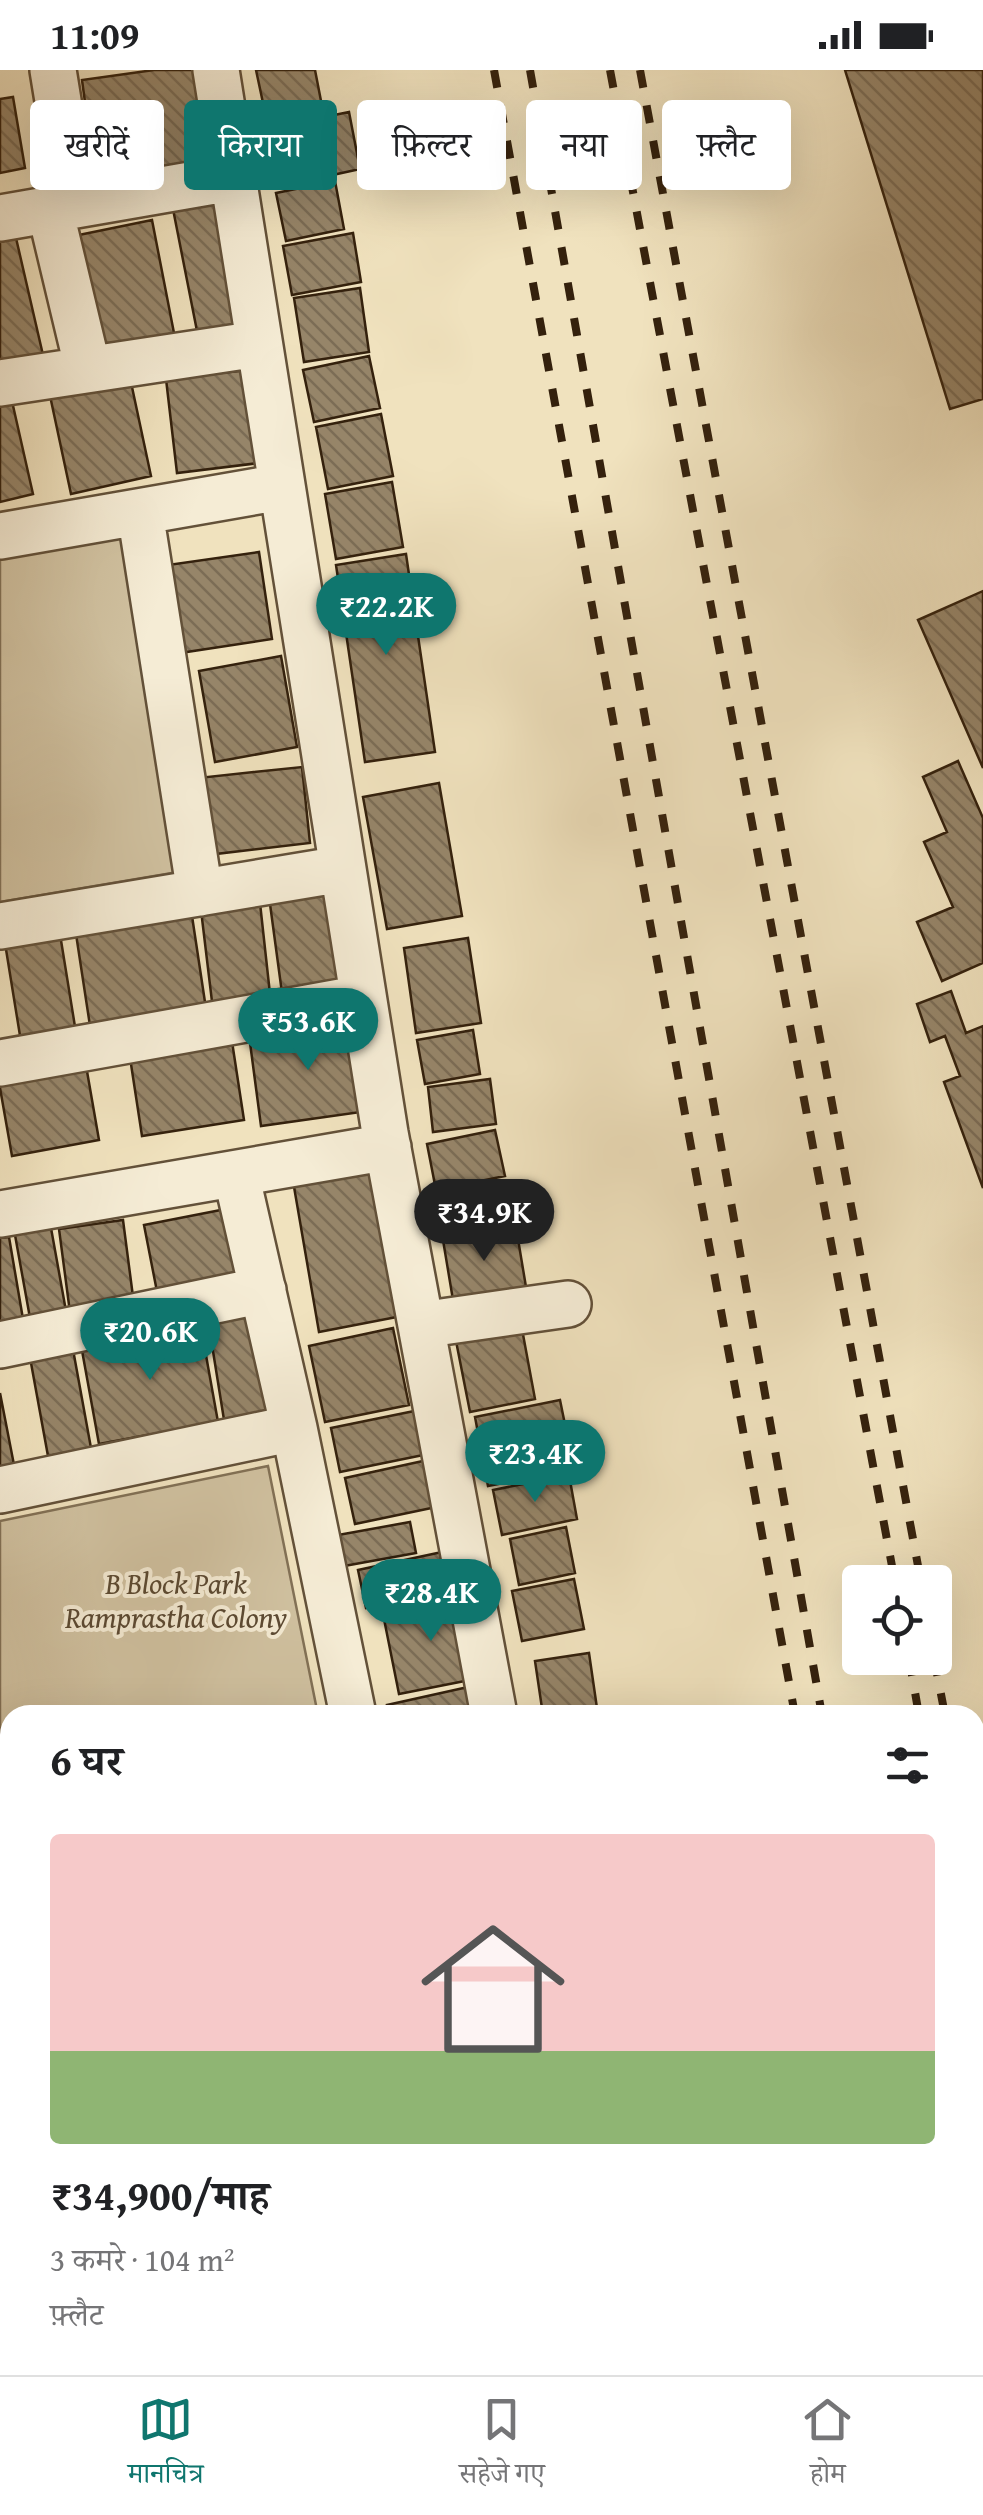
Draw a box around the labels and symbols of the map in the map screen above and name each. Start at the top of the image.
pin: ₹22.2K [305,573,467,658]
pin: ₹53.6K [227,988,389,1073]
pin: ₹34.9K [403,1179,565,1264]
pin: ₹20.6K [69,1298,231,1383]
pin: ₹23.4K [454,1420,616,1505]
pin: ₹28.4K [350,1559,512,1644]
park label: B Block Park Ramprastha Colony [64,1561,287,1639]

